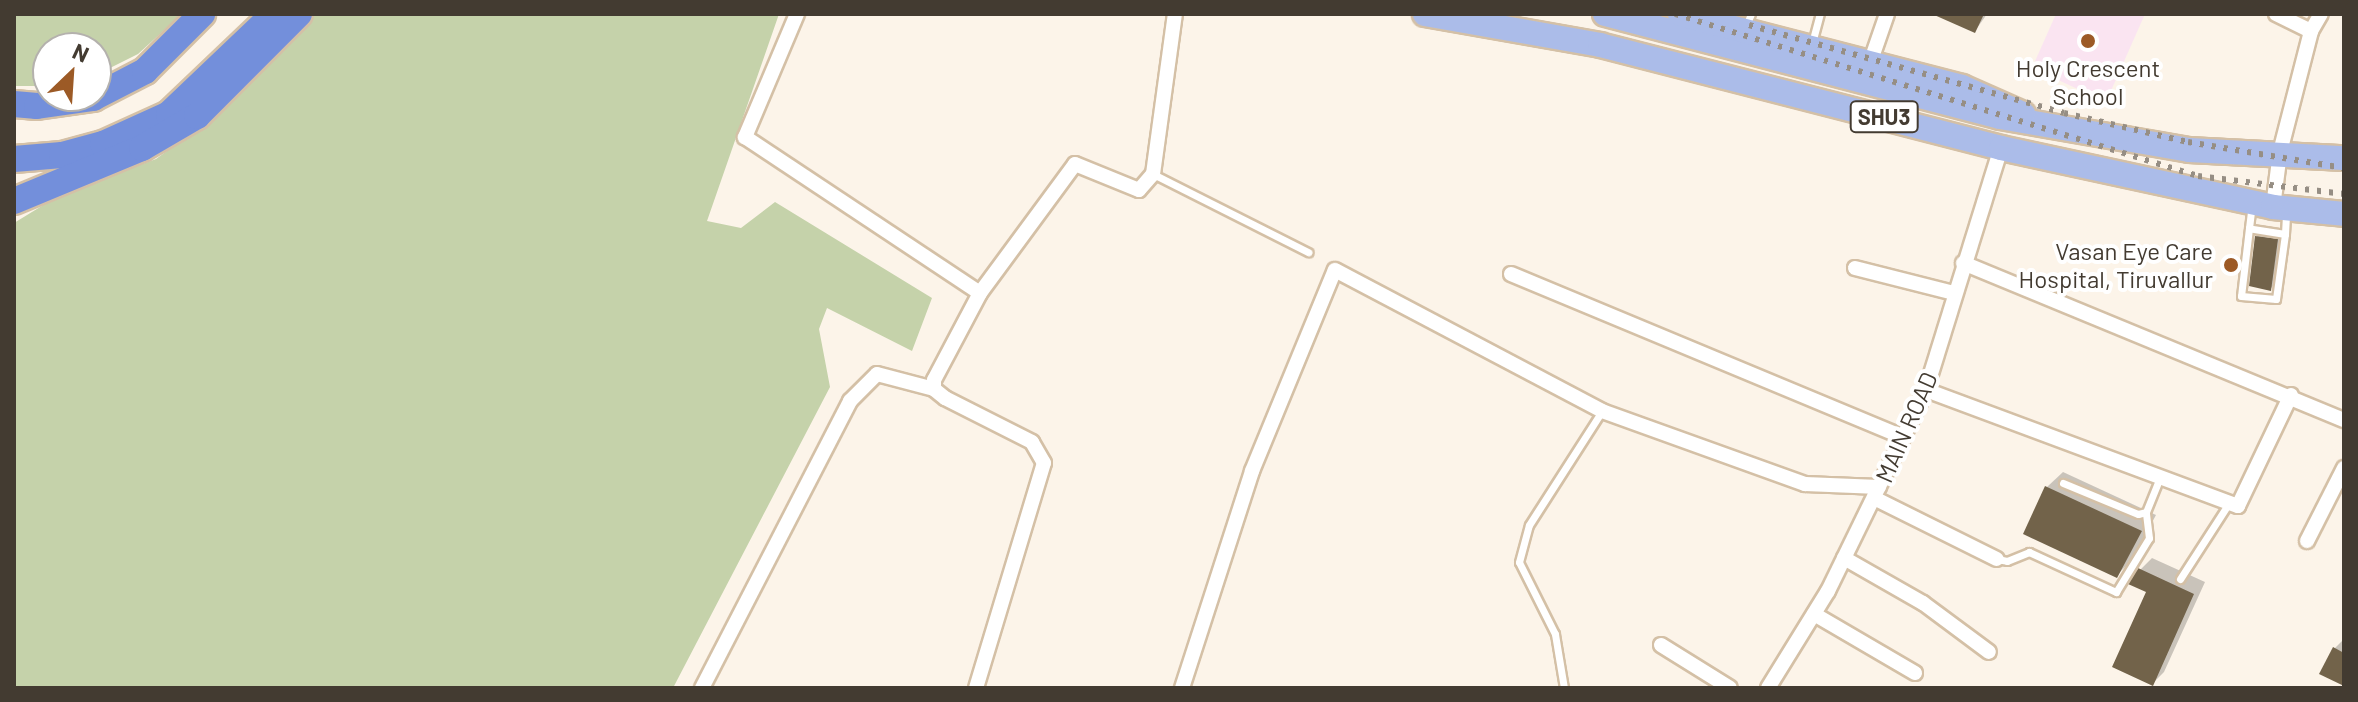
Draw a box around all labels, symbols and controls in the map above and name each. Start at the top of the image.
north arrow [32,32,112,112]
marker: Holy Crescent School [2079,32,2097,50]
text: N [69,37,93,67]
place label: Holy Crescent School [2016,54,2160,110]
road number: SHU3 [1848,99,1920,135]
place label: Vasan Eye Care Hospital, Tiruvallur [2019,237,2213,293]
marker: Vasan Eye Care Hospital, Tiruvallur [2220,254,2242,276]
street label: MAIN ROAD [1869,367,1943,487]

